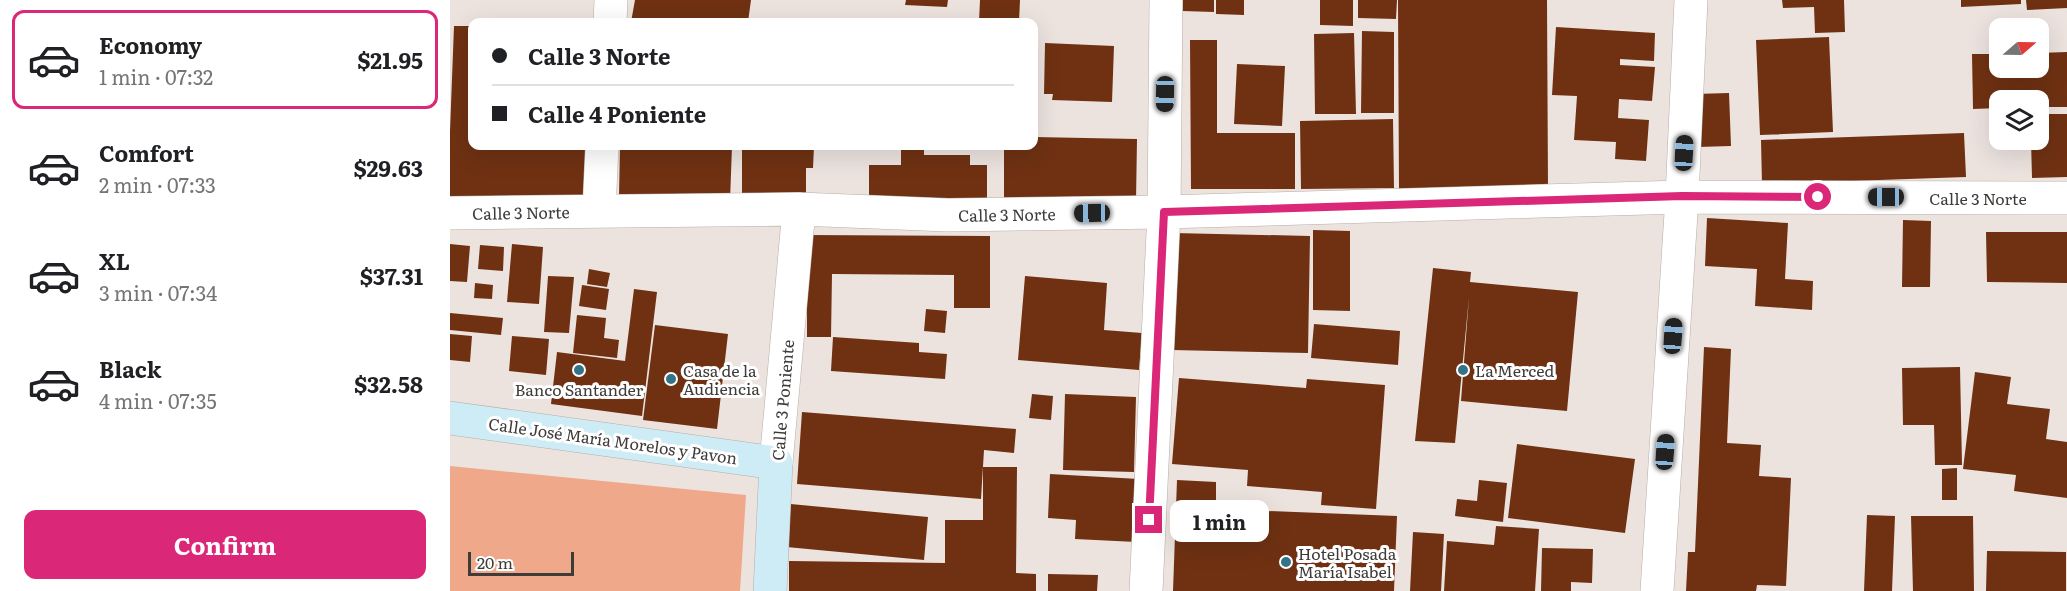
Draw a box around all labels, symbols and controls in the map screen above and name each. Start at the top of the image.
north arrow [1989,18,2049,78]
map controls [1989,18,2049,150]
text: Economy [99,28,202,61]
icon: car [27,33,81,87]
text: Calle 3 Norte [528,39,671,72]
text: $21.95 [357,43,423,76]
text: 1 min · 07:32 [99,61,213,91]
car [1156,76,1174,112]
button: layers [1989,90,2049,150]
text: Calle 4 Poniente [528,97,706,130]
car [1674,135,1694,171]
text: Comfort [99,136,194,169]
icon: car [27,141,81,195]
text: $29.63 [353,151,423,184]
text: 2 min · 07:33 [99,169,216,199]
route start [1804,183,1831,210]
street label: Calle 3 Norte [1929,186,2027,210]
car [1868,188,1904,206]
street label: Calle 3 Norte [472,199,570,225]
street label: Calle 3 Norte [958,201,1056,227]
car [1074,204,1110,222]
text: XL [99,244,130,277]
icon: car [27,249,81,303]
text: $37.31 [360,259,423,292]
text: 3 min · 07:34 [99,277,217,307]
car [1663,317,1683,355]
street label: Calle 3 Poniente [765,339,799,461]
text: Black [99,352,161,385]
icon: car [27,357,81,411]
place label: Casa de la Audiencia [683,358,760,400]
place label: La Merced [1475,358,1555,382]
marker: Banco Santander [572,363,586,377]
marker: La Merced [1456,363,1470,377]
text: $32.58 [354,367,423,400]
marker: Casa de la Audiencia [664,372,678,386]
place label: Banco Santander [515,377,644,401]
text: 4 min · 07:35 [99,385,217,415]
street label: Calle José María Morelos y Pavon [487,411,739,469]
car [1655,433,1675,471]
callout: 1 min [1170,499,1269,541]
route end [1135,506,1162,533]
text: 1 min [1193,506,1246,536]
button: Confirm [24,510,426,579]
place label: Hotel Posada María Isabel [1298,541,1397,583]
scale bar [468,549,574,576]
text: 20 m [477,550,513,574]
marker: Hotel Posada María Isabel [1279,555,1293,569]

